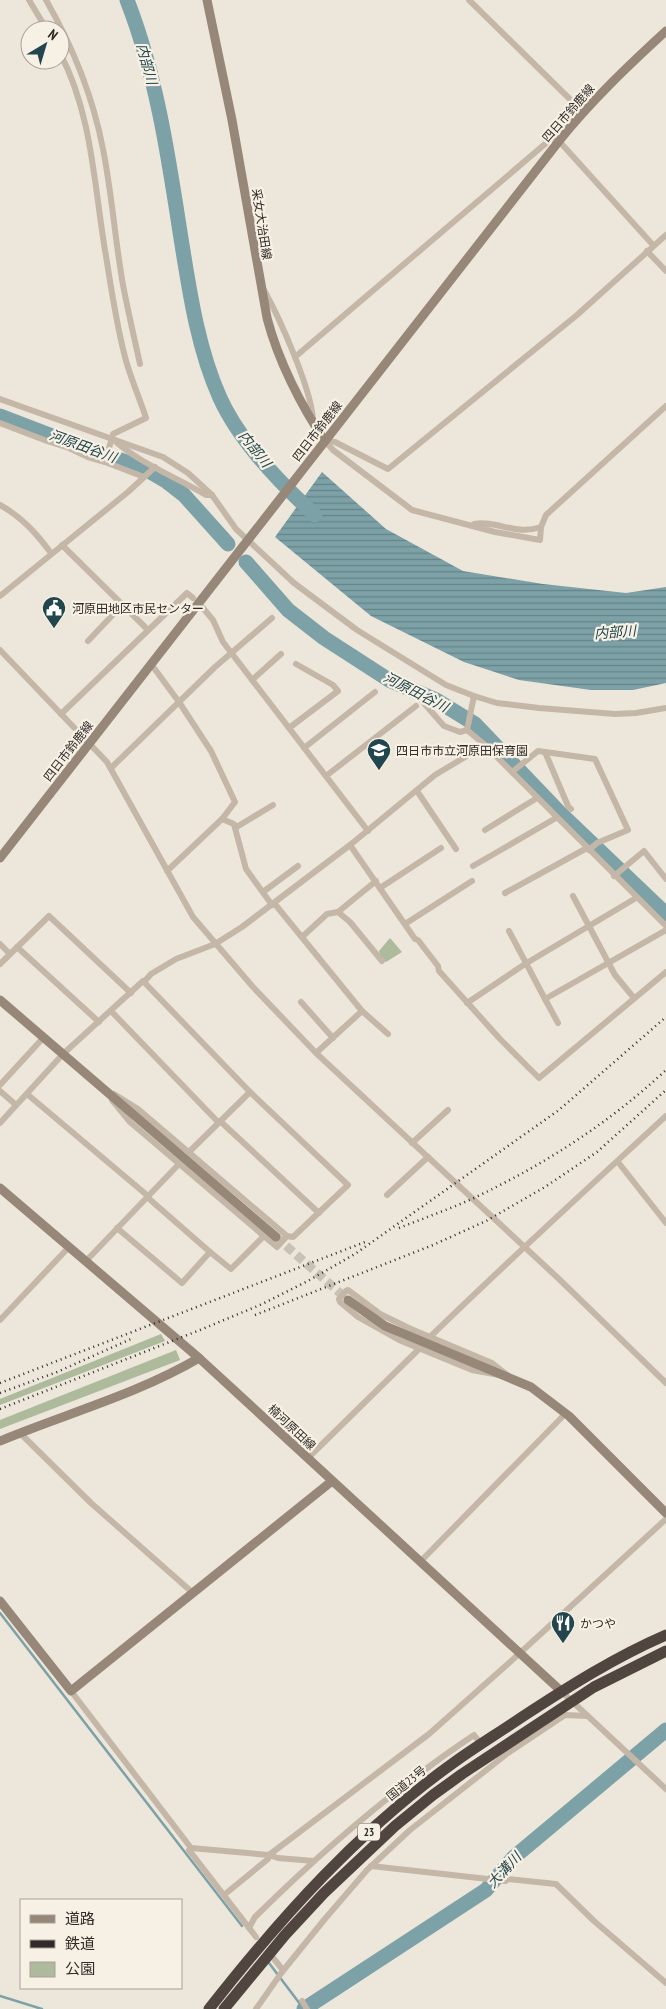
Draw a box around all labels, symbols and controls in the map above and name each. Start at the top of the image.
north arrow [20,20,70,70]
text: N [44,25,62,44]
water label: 内部川 [133,41,162,89]
street label: 四日市鈴鹿線 [539,81,597,145]
street label: 采女大治田線 [249,187,275,261]
street label: 四日市鈴鹿線 [289,398,345,464]
water label: 河原田谷川 [47,426,121,467]
water label: 内部川 [235,427,276,473]
public building icon: 河原田地区市民センター [41,595,67,629]
place label: 河原田地区市民センター [72,601,204,616]
water label: 内部川 [593,621,639,642]
water label: 河原田谷川 [381,668,453,717]
street label: 四日市鈴鹿線 [40,718,96,784]
school or university icon: 四日市市立河原田保育園 [366,737,392,771]
place label: 四日市市立河原田保育園 [396,743,528,758]
street label: 楠河原田線 [265,1401,319,1453]
restaurant icon: かつや [550,1610,576,1644]
place label: かつや [580,1616,616,1631]
street label: 国道23号 [383,1762,429,1804]
road number: 23 [358,1824,380,1840]
water label: 大溝川 [483,1847,526,1891]
legend [20,1899,182,1989]
text: 道路 [65,1909,95,1928]
text: 鉄道 [65,1934,95,1953]
text: 公園 [65,1959,95,1978]

